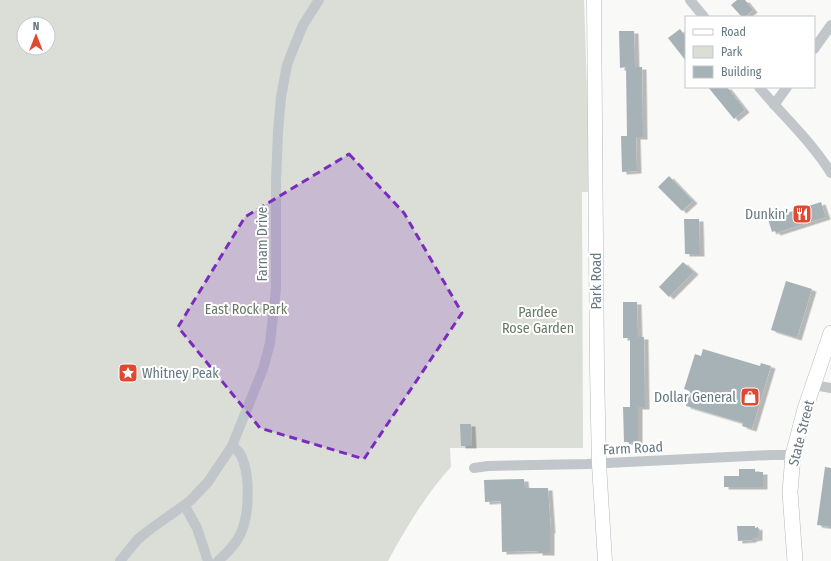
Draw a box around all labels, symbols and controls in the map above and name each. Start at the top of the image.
north arrow [16,16,56,56]
legend [685,16,815,88]
text: N [33,20,39,33]
text: Road [721,25,746,39]
text: Park [721,45,743,59]
text: Building [721,65,762,79]
restaurant icon: Dunkin' [791,203,813,225]
street label: Farnam Drive [254,206,271,281]
place label: Dunkin' [745,206,788,223]
street label: Park Road [588,252,605,310]
park label: East Rock Park [205,301,288,318]
park label: Pardee Rose Garden [502,304,574,337]
place icon: Whitney Peak [117,362,139,384]
place label: Whitney Peak [142,365,219,382]
shop icon: Dollar General [739,386,761,408]
place label: Dollar General [654,389,736,406]
street label: State Street [785,398,818,468]
street label: Farm Road [603,438,663,459]

